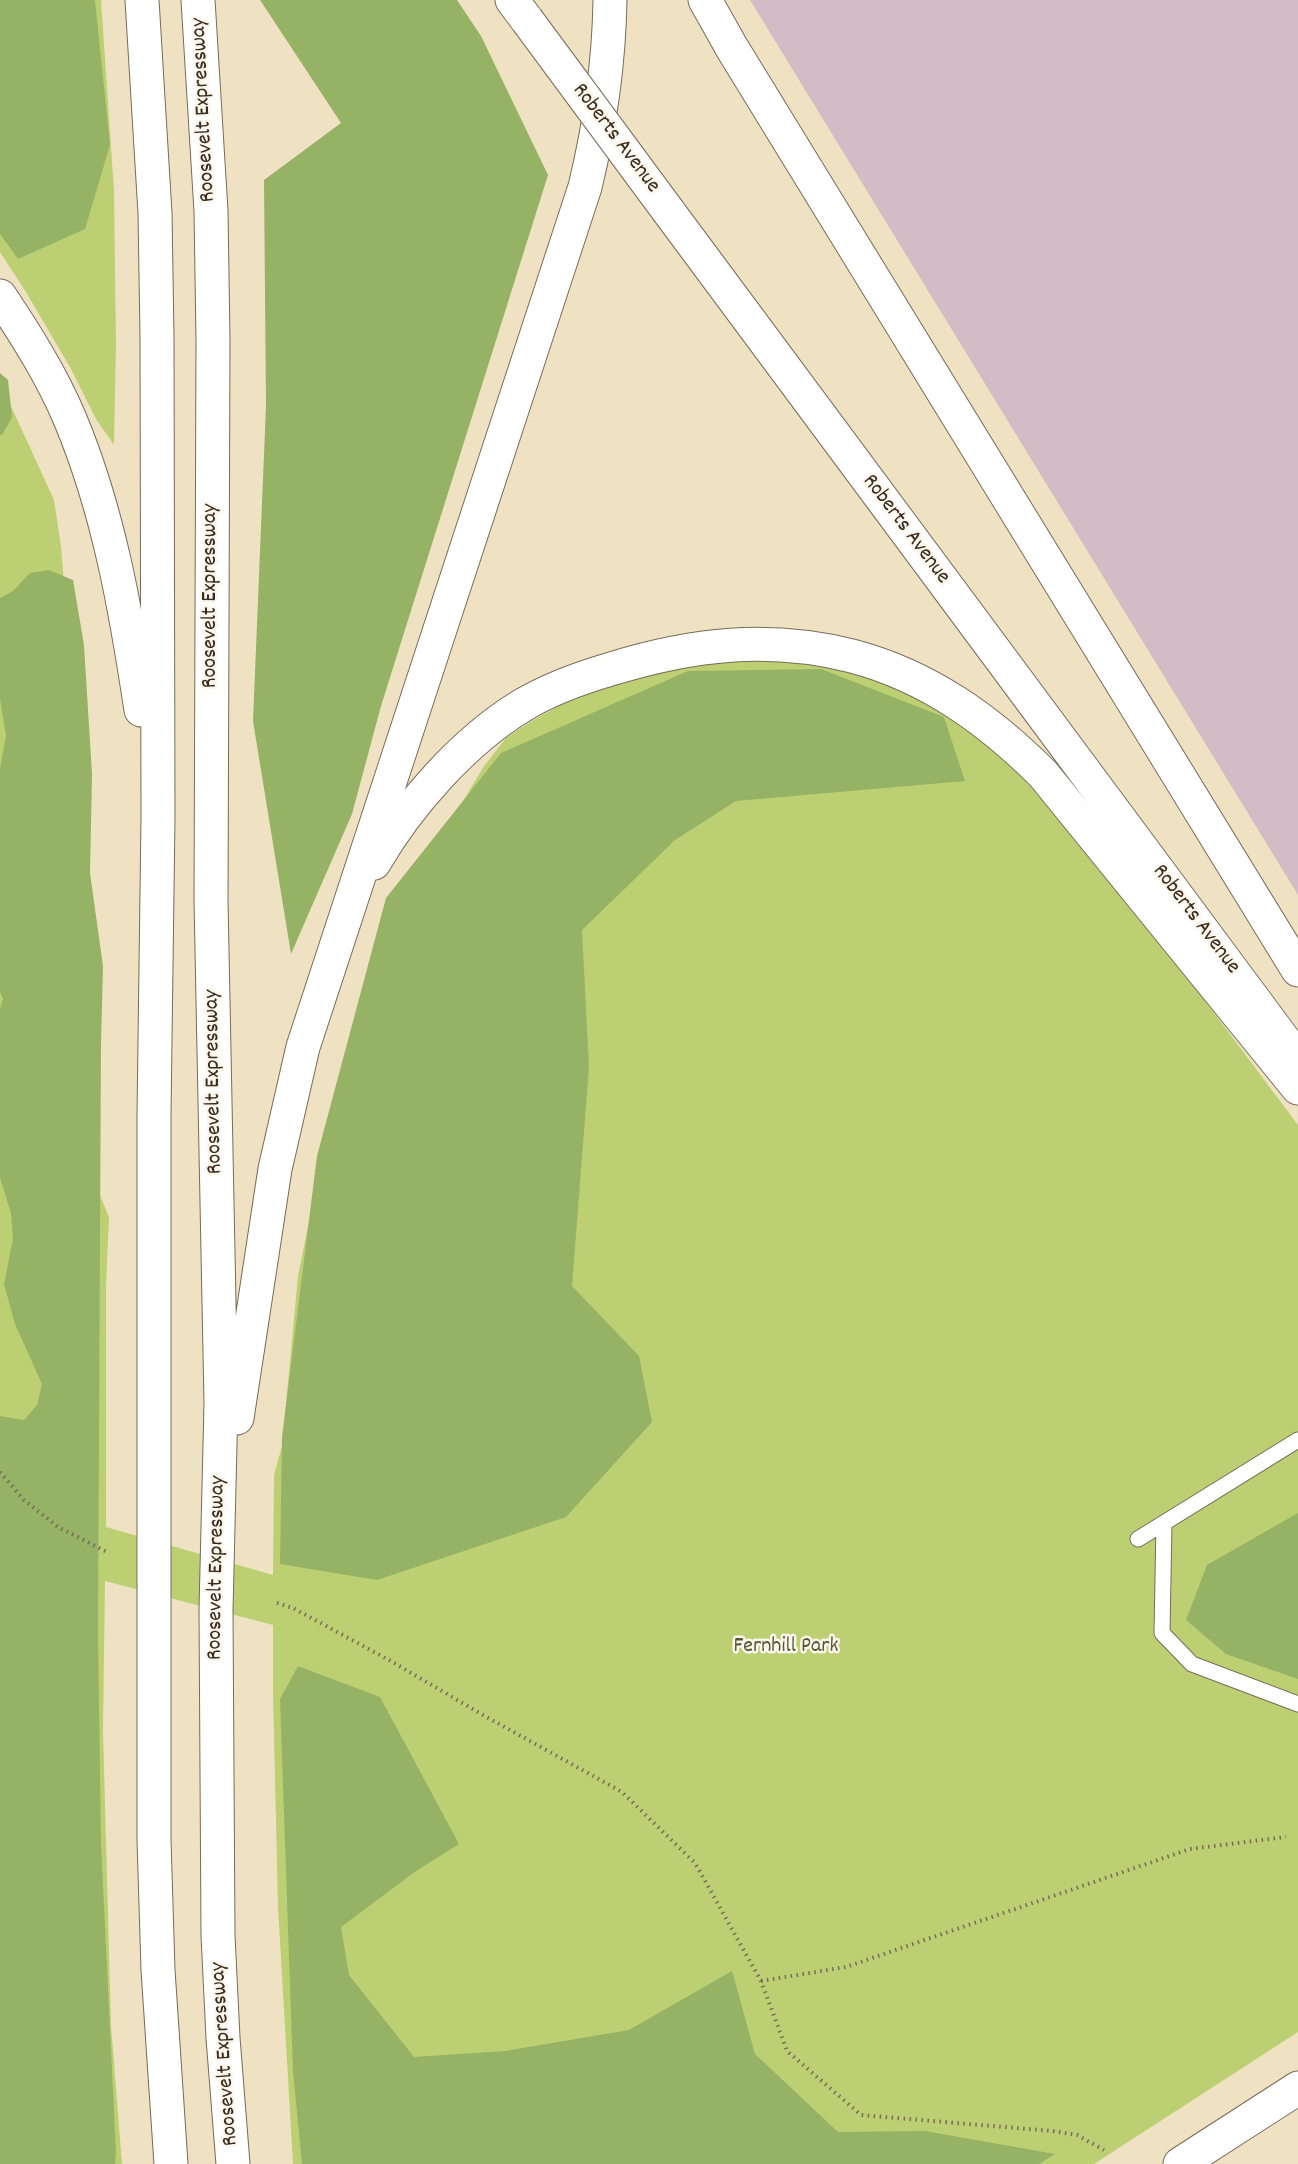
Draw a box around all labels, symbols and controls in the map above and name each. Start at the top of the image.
street label: Roosevelt Expressway [187,17,223,203]
street label: Roberts Avenue [565,79,665,199]
street label: Roberts Avenue [855,470,955,590]
street label: Roosevelt Expressway [199,504,225,688]
street label: Roberts Avenue [1145,860,1245,980]
street label: Roosevelt Expressway [200,990,230,1174]
street label: Roosevelt Expressway [203,1476,233,1660]
park label: Fernhill Park [734,1635,838,1661]
street label: Roosevelt Expressway [206,1961,246,2147]

